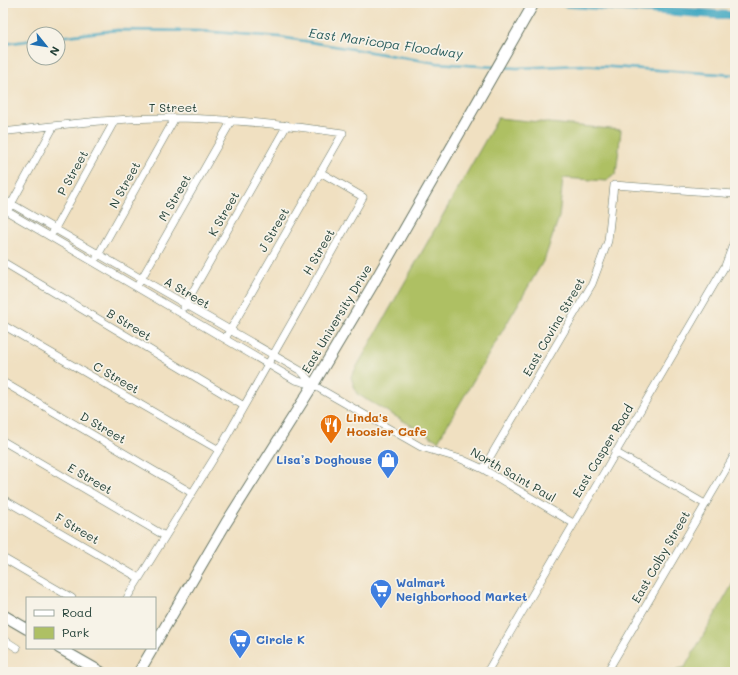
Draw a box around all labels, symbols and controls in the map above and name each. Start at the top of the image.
water label: East Maricopa Floodway [308,23,464,62]
north arrow [26,26,66,66]
text: N [47,44,64,59]
street label: T Street [149,99,197,115]
street label: P Street [53,147,91,198]
street label: N Street [105,158,143,211]
street label: M Street [154,171,194,224]
street label: K Street [204,188,242,239]
street label: J Street [254,204,292,255]
street label: H Street [299,226,338,277]
street label: East University Drive [297,261,375,376]
street label: A Street [162,273,213,312]
street label: East Covina Street [518,274,588,379]
street label: B Street [104,305,155,344]
street label: C Street [91,358,142,397]
street label: East Casper Road [568,401,636,500]
street label: D Street [78,408,129,447]
place label: Linda's Hoosier Cafe [346,409,427,439]
restaurant icon: Linda's Hoosier Cafe [318,412,344,445]
street label: North Saint Paul [468,443,559,505]
shop icon: Lisa’s Doghouse [375,447,401,480]
place label: Lisa’s Doghouse [276,451,372,467]
street label: E Street [65,459,116,497]
street label: East Colby Street [627,507,693,606]
street label: F Street [52,509,103,547]
place label: Walmart Neighborhood Market [396,574,527,604]
supermarket icon: Walmart Neighborhood Market [368,577,394,610]
legend [26,597,156,649]
text: Road [62,604,92,620]
text: Park [62,624,89,640]
supermarket icon: Circle K [227,627,253,660]
place label: Circle K [256,631,305,647]

